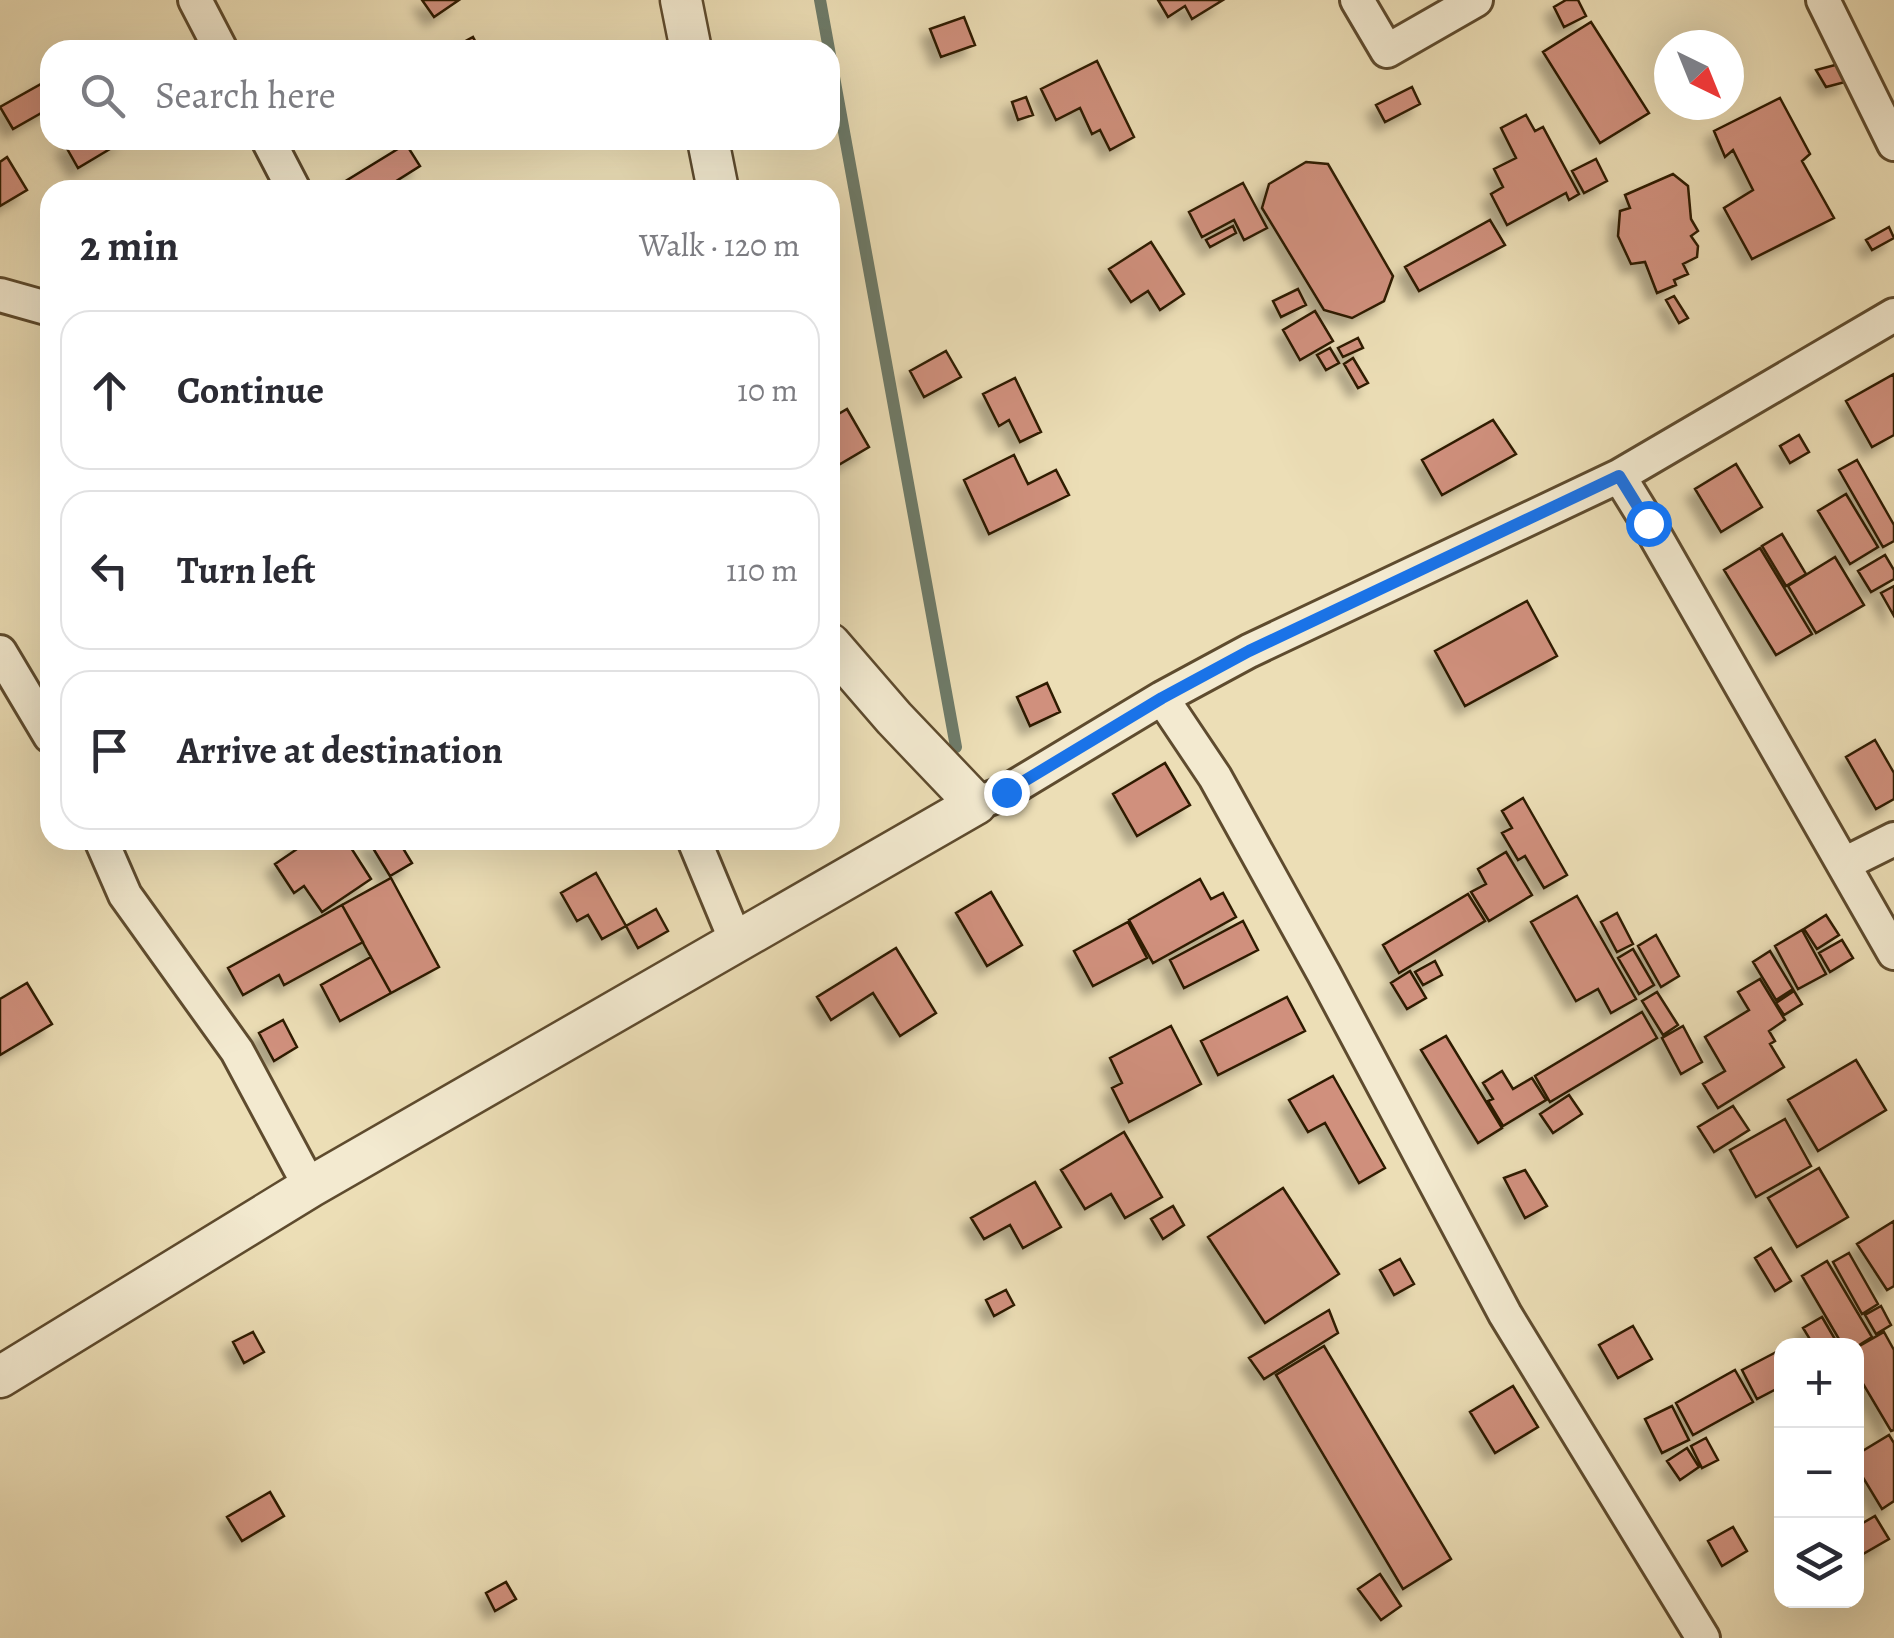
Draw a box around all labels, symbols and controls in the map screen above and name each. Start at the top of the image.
north arrow [1654,30,1744,120]
search box [40,40,840,150]
icon: search [75,68,130,123]
text: Search here [155,69,336,121]
text: 2 min [80,217,179,274]
text: Walk · 120 m [639,223,800,267]
icon: ahead [82,363,137,418]
text: Continue [177,364,324,416]
text: 10 m [737,368,798,412]
route start [1626,501,1672,547]
icon: left [82,543,137,598]
text: Turn left [177,544,316,596]
text: 110 m [726,548,798,592]
icon: arrive [82,723,137,778]
text: Arrive at destination [177,724,503,776]
route end [984,770,1030,816]
map controls [1774,1338,1864,1608]
button: + [1774,1338,1864,1428]
button: − [1774,1428,1864,1518]
button: layers [1774,1518,1864,1608]

